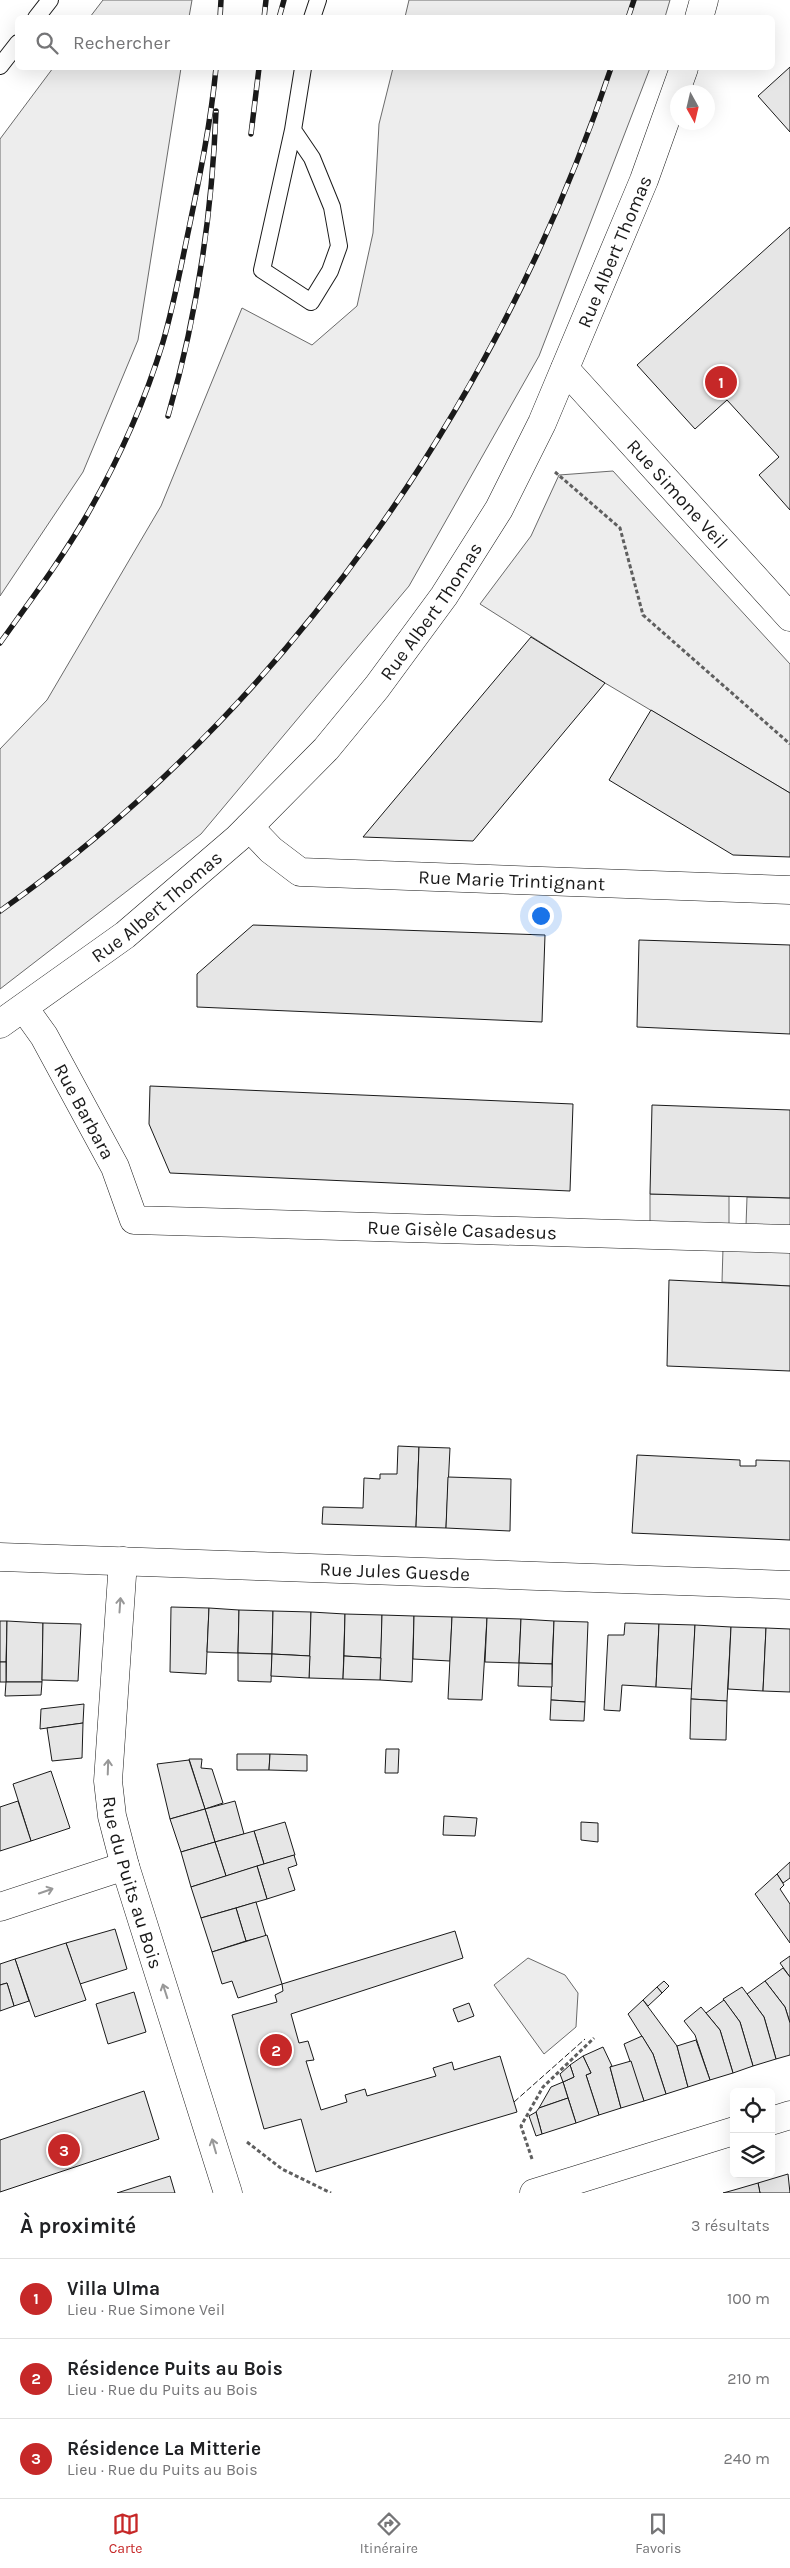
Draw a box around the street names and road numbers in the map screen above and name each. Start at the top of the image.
street label: Rue Albert Thomas [573,172,657,331]
street label: Rue Simone Veil [622,435,732,553]
street label: Rue Albert Thomas [376,539,487,685]
street label: Rue Albert Thomas [88,847,227,967]
street label: Rue Marie Trintignant [418,866,605,895]
street label: Rue Barbara [49,1060,119,1163]
street label: Rue Gisèle Casadesus [367,1217,557,1244]
street label: Rue Jules Guesde [319,1558,470,1586]
street label: Rue du Puits au Bois [98,1795,167,1972]

